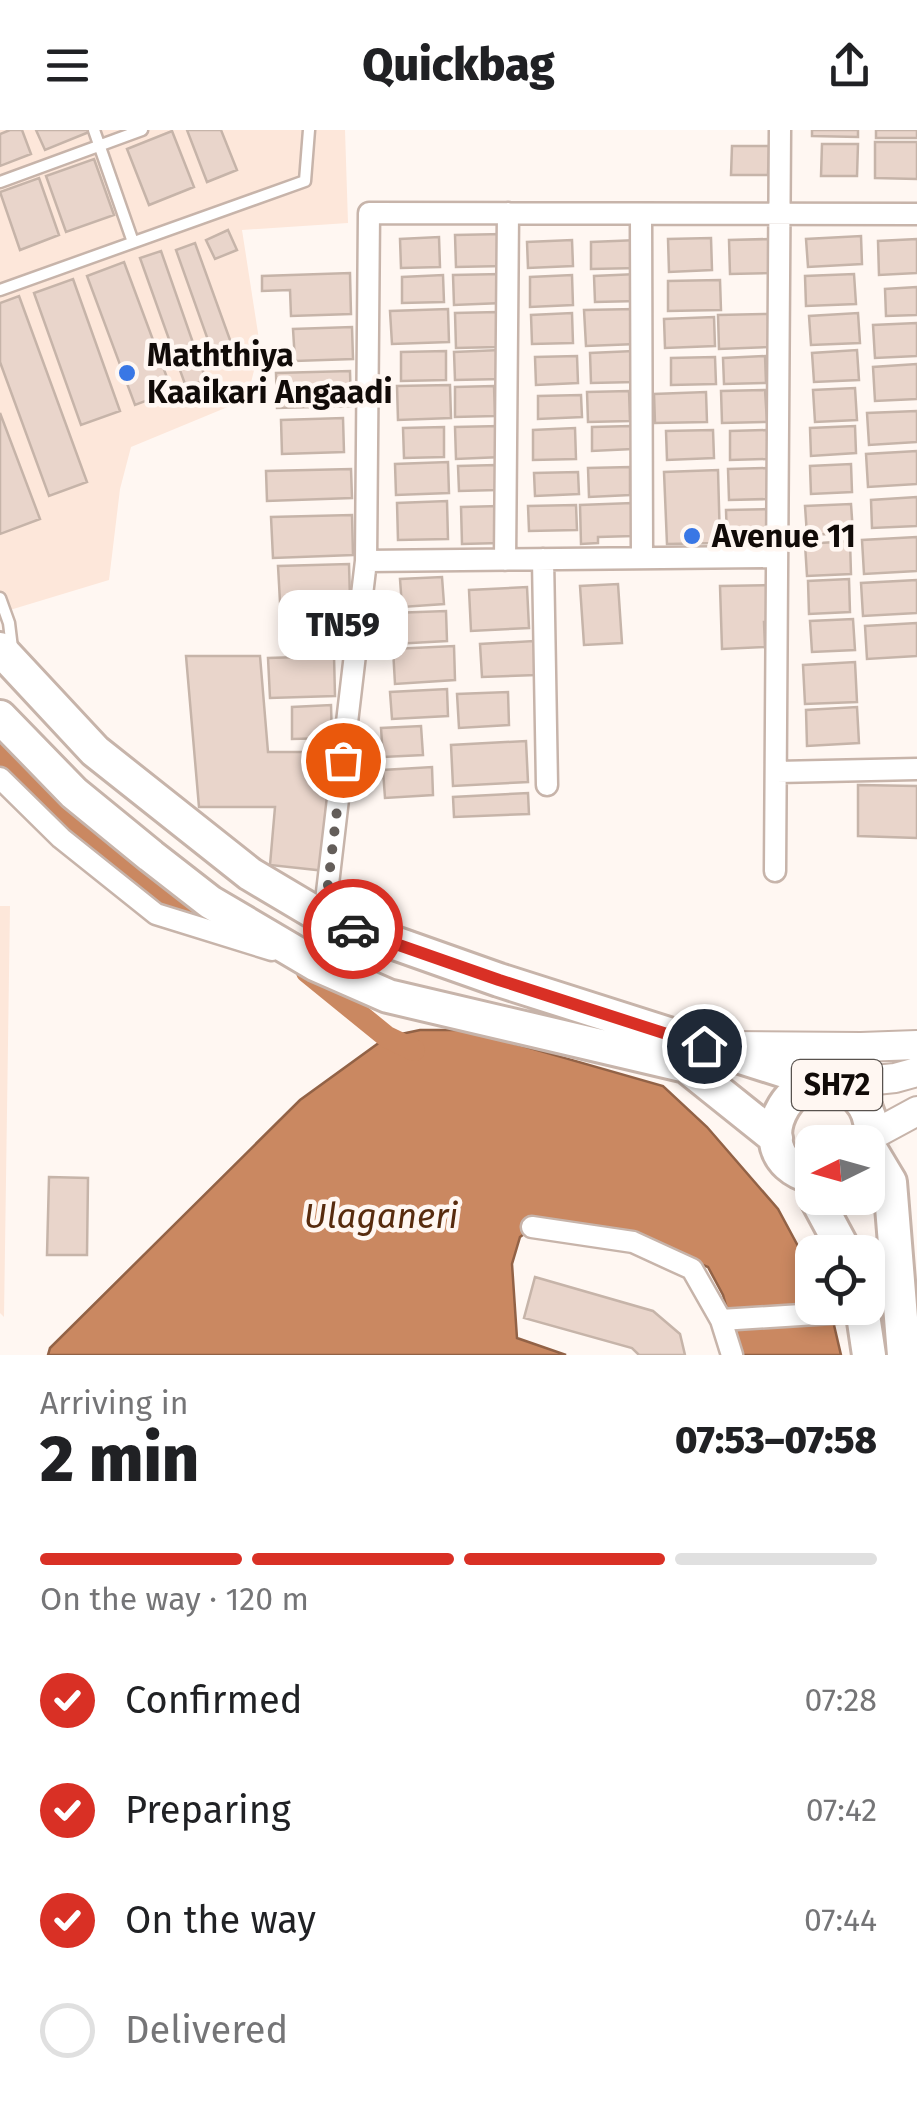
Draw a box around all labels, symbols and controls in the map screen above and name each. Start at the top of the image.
icon: menu [40,38,95,93]
text: Quickbag [362,38,555,92]
icon: share [822,38,877,93]
place label: Maththiya Kaaikari Angaadi [147,336,392,411]
marker: Maththiya Kaaikari Angaadi [116,362,138,384]
place label: Avenue 11 [711,517,856,555]
marker: Avenue 11 [681,525,703,547]
callout: TN59 [278,590,408,660]
text: TN59 [306,606,380,644]
pin [301,718,386,803]
icon: bag [316,733,371,788]
courier [303,879,403,979]
icon: car [326,902,381,957]
pin [662,1004,747,1089]
icon: home [677,1019,732,1074]
road number: SH72 [792,1060,882,1110]
north arrow [795,1125,885,1215]
map controls [795,1125,885,1325]
water label: Ulaganeri [304,1195,458,1237]
button: locate [795,1235,885,1325]
text: Arriving in [40,1384,188,1422]
text: 07:53–07:58 [675,1417,877,1463]
text: 2 min [40,1420,199,1498]
text: On the way · 120 m [40,1580,309,1618]
icon: check [40,1673,95,1728]
text: Confirmed [125,1677,303,1723]
text: 07:28 [804,1681,877,1719]
icon: check [40,1783,95,1838]
text: Preparing [125,1787,291,1833]
text: 07:42 [806,1791,877,1829]
icon: check [40,1893,95,1948]
text: On the way [125,1897,316,1943]
text: 07:44 [804,1901,877,1939]
text: Delivered [125,2007,288,2053]

